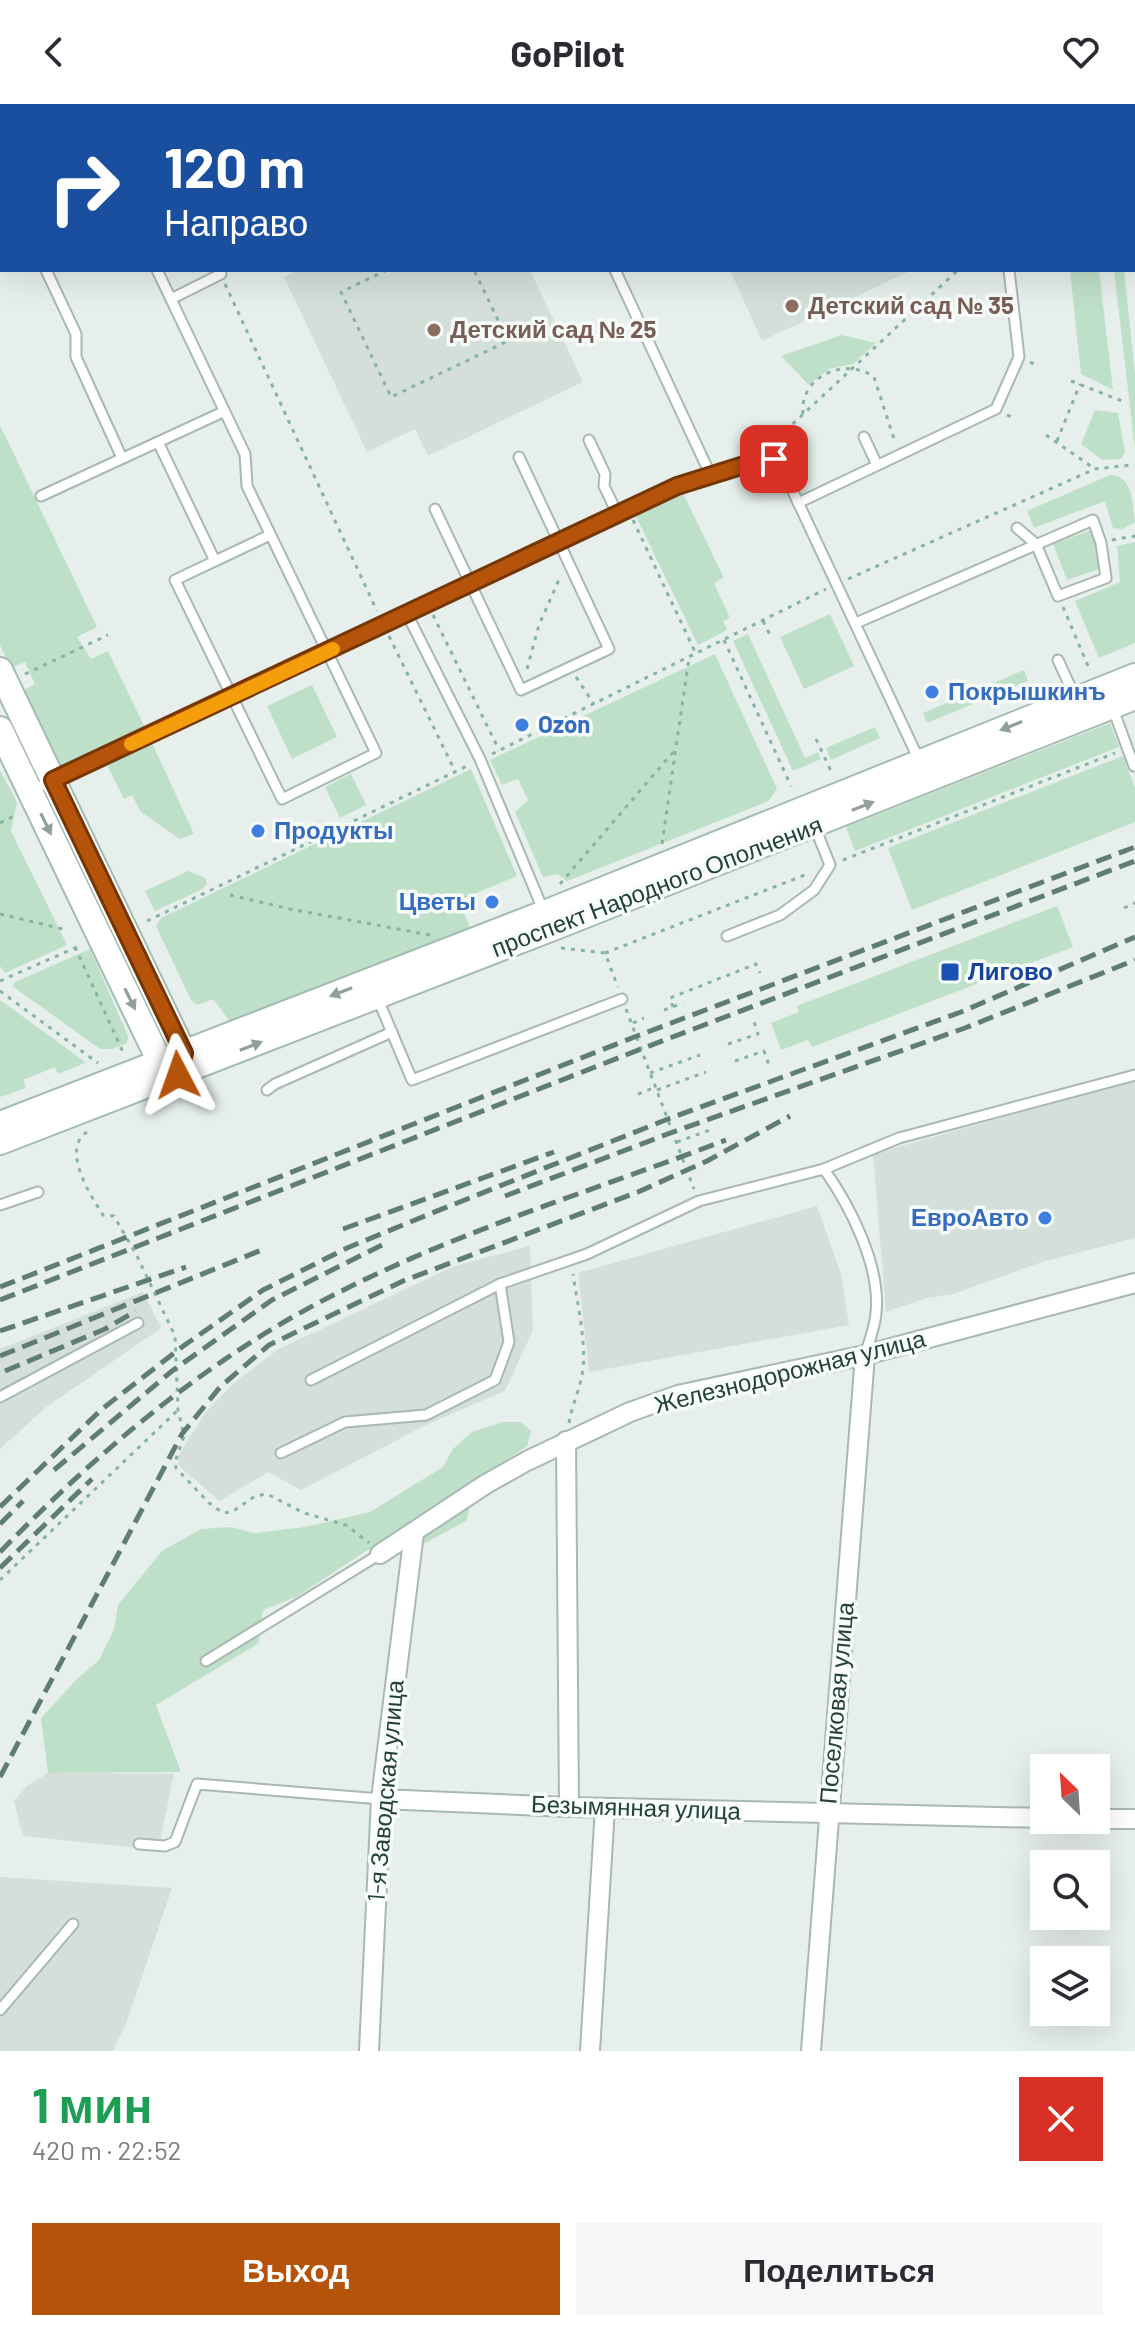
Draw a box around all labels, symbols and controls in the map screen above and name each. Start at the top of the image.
icon: back [32,30,76,74]
icon: heart [1059,30,1103,74]
text: GoPilot [510,31,625,74]
text: 120 m [164,132,305,199]
icon: right [32,136,136,240]
text: Направо [164,200,308,243]
place label: Детский сад № 35 [808,290,1014,319]
marker: Детский сад № 35 [783,297,801,315]
place label: Детский сад № 25 [450,314,657,343]
marker: Детский сад № 25 [425,321,443,339]
pin [740,425,808,493]
icon: arrive [752,437,796,481]
place label: Покрышкинъ [948,676,1106,705]
marker: Покрышкинъ [923,683,941,701]
place label: Ozon [538,709,590,738]
marker: Ozon [513,716,531,734]
one-way arrow [999,719,1023,732]
one-way arrow [851,799,875,812]
street label: проспект Народного Ополчения [487,809,826,962]
one-way arrow [39,813,53,836]
place label: Продукты [274,815,393,844]
marker: Продукты [249,822,267,840]
place label: Цветы [399,886,476,915]
marker: Цветы [483,893,501,911]
place label: Лигово [968,956,1053,985]
marker: Лигово [939,961,961,983]
one-way arrow [329,986,353,999]
one-way arrow [123,987,137,1011]
position arrow [136,1033,220,1117]
one-way arrow [239,1039,263,1052]
place label: ЕвроАвто [911,1202,1029,1231]
marker: ЕвроАвто [1036,1209,1054,1227]
street label: Железнодорожная улица [651,1323,929,1418]
street label: Поселковая улица [812,1600,859,1805]
street label: 1-я Заводская улица [360,1678,409,1903]
north arrow [1030,1754,1110,1834]
map controls [1030,1754,1110,2026]
street label: Безымянная улица [531,1788,742,1825]
button: search [1030,1850,1110,1930]
button: layers [1030,1946,1110,2026]
text: 1 мин [32,2075,153,2133]
button: close [1019,2077,1103,2161]
text: 420 m · 22:52 [32,2134,182,2165]
button: Выход [32,2223,560,2315]
button: Поделиться [576,2223,1103,2315]

